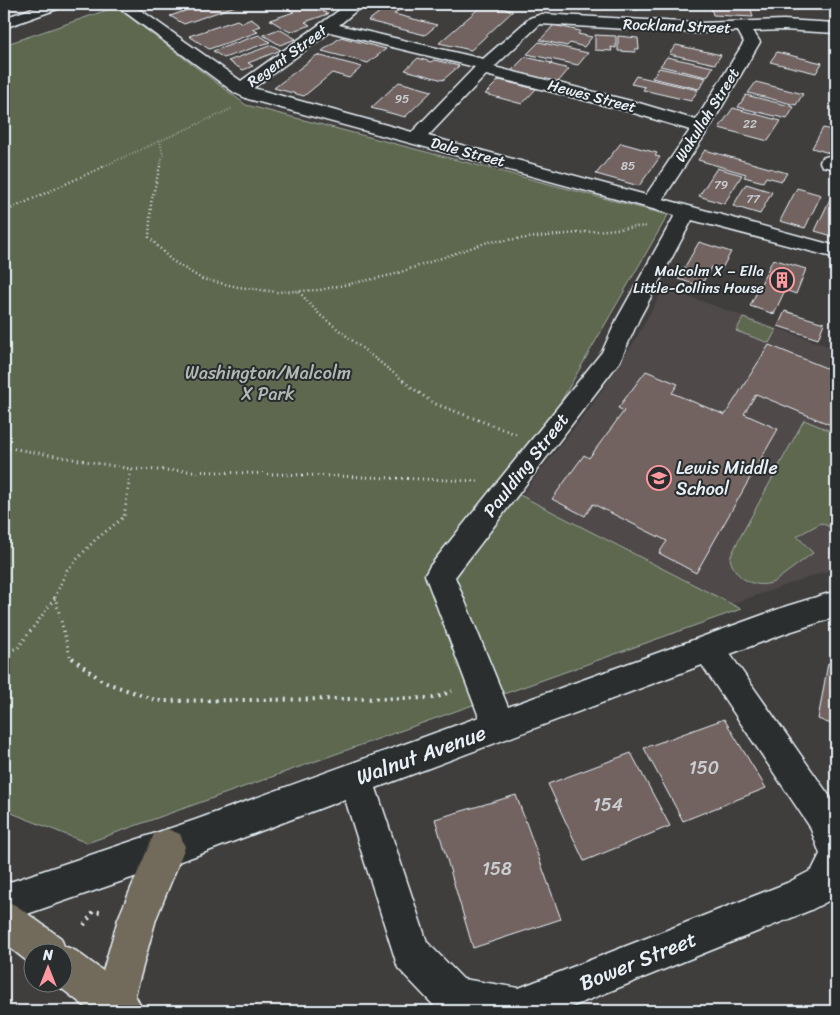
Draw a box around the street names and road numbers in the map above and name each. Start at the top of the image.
street label: Rockland Street [623,11,732,41]
street label: Regent Street [241,17,333,94]
street label: Wakullah Street [668,62,747,167]
street label: Hewes Street [545,72,639,120]
street label: Dale Street [428,130,508,175]
street label: Paulding Street [475,406,577,524]
street label: Walnut Avenue [350,714,492,796]
street label: Bower Street [574,920,702,1002]

